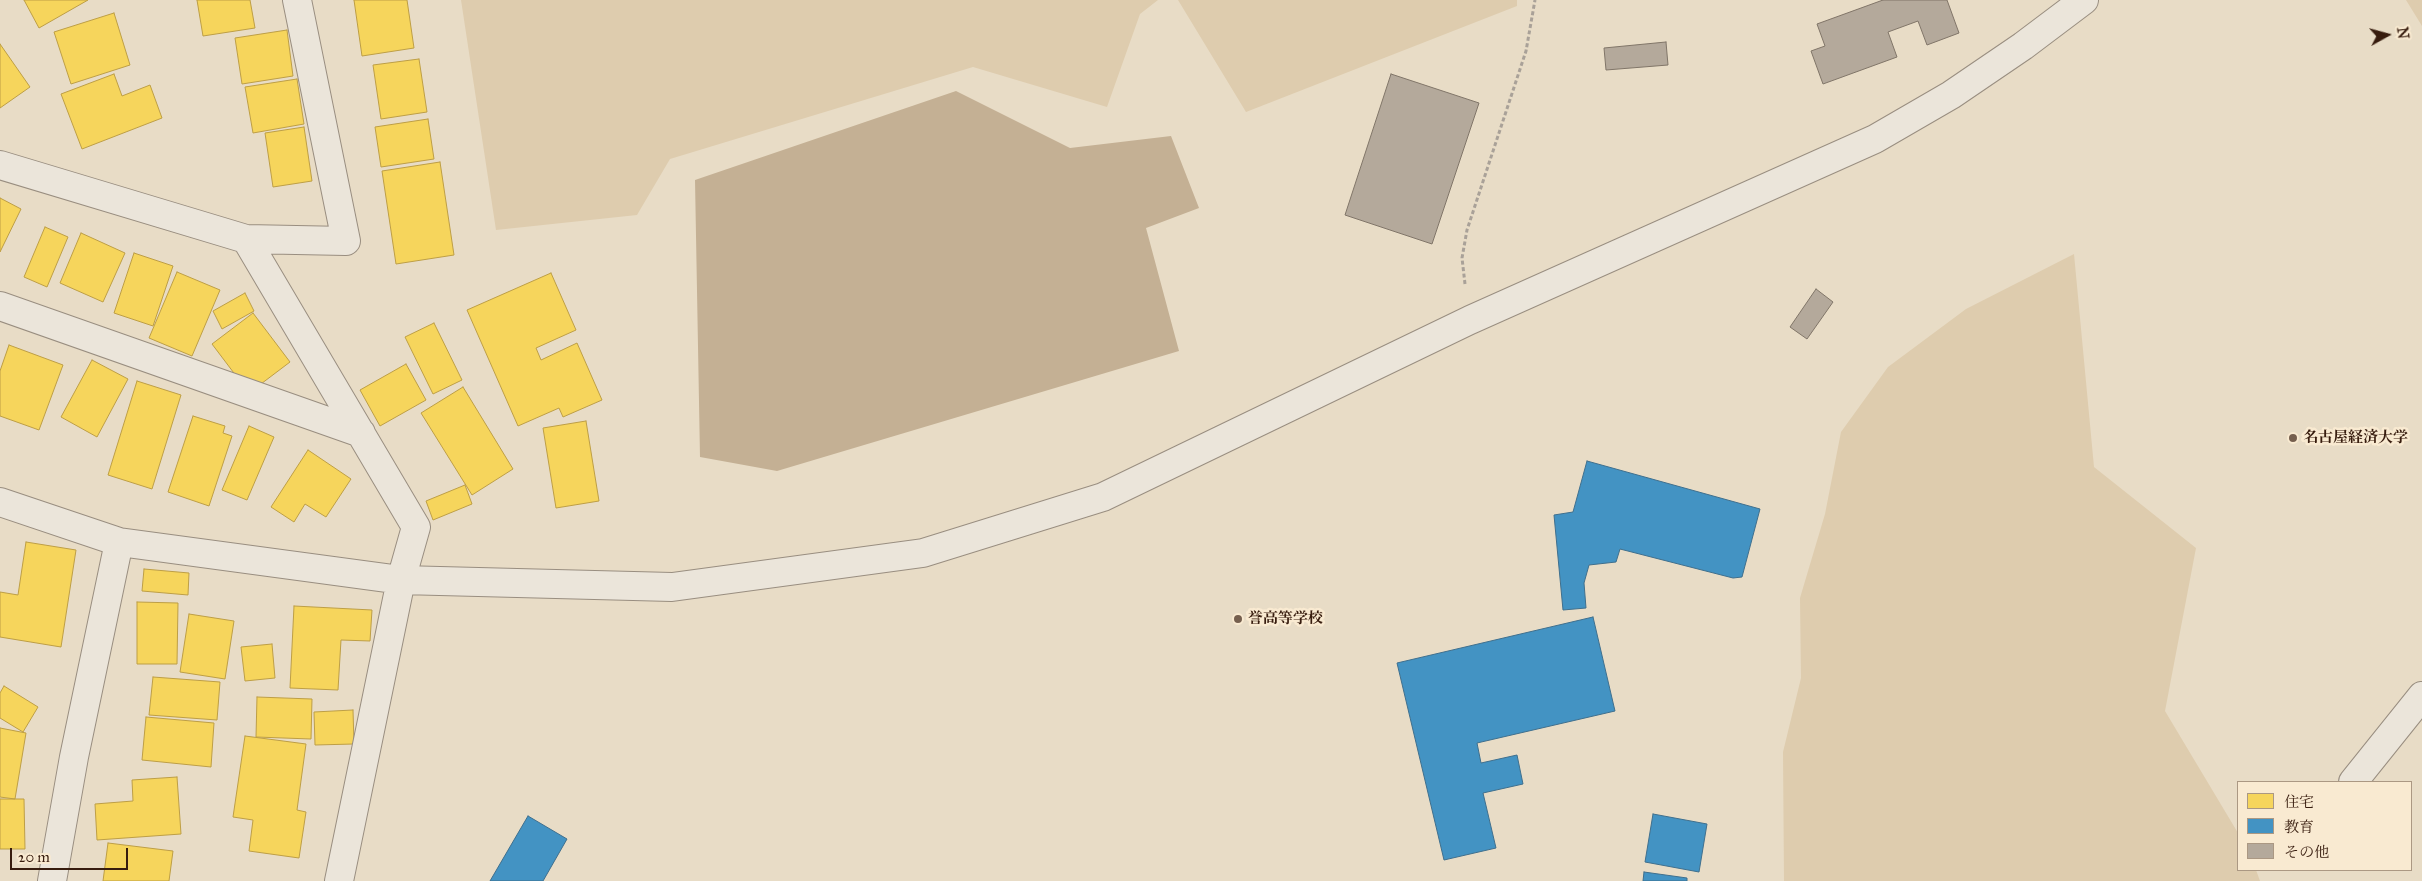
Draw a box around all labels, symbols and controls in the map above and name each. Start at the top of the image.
north arrow [2362,10,2412,60]
text: N [2393,26,2412,40]
place label: 名古屋経済大学 [2303,429,2408,447]
marker: 名古屋経済大学 [2287,432,2299,444]
place label: 誉高等学校 [1248,610,1323,628]
marker: 誉高等学校 [1232,613,1244,625]
legend [2237,781,2412,871]
text: 住宅 [2284,793,2314,811]
text: 教育 [2284,818,2314,836]
scale bar [12,838,130,870]
text: その他 [2284,843,2329,861]
text: 20 m [18,848,50,866]

